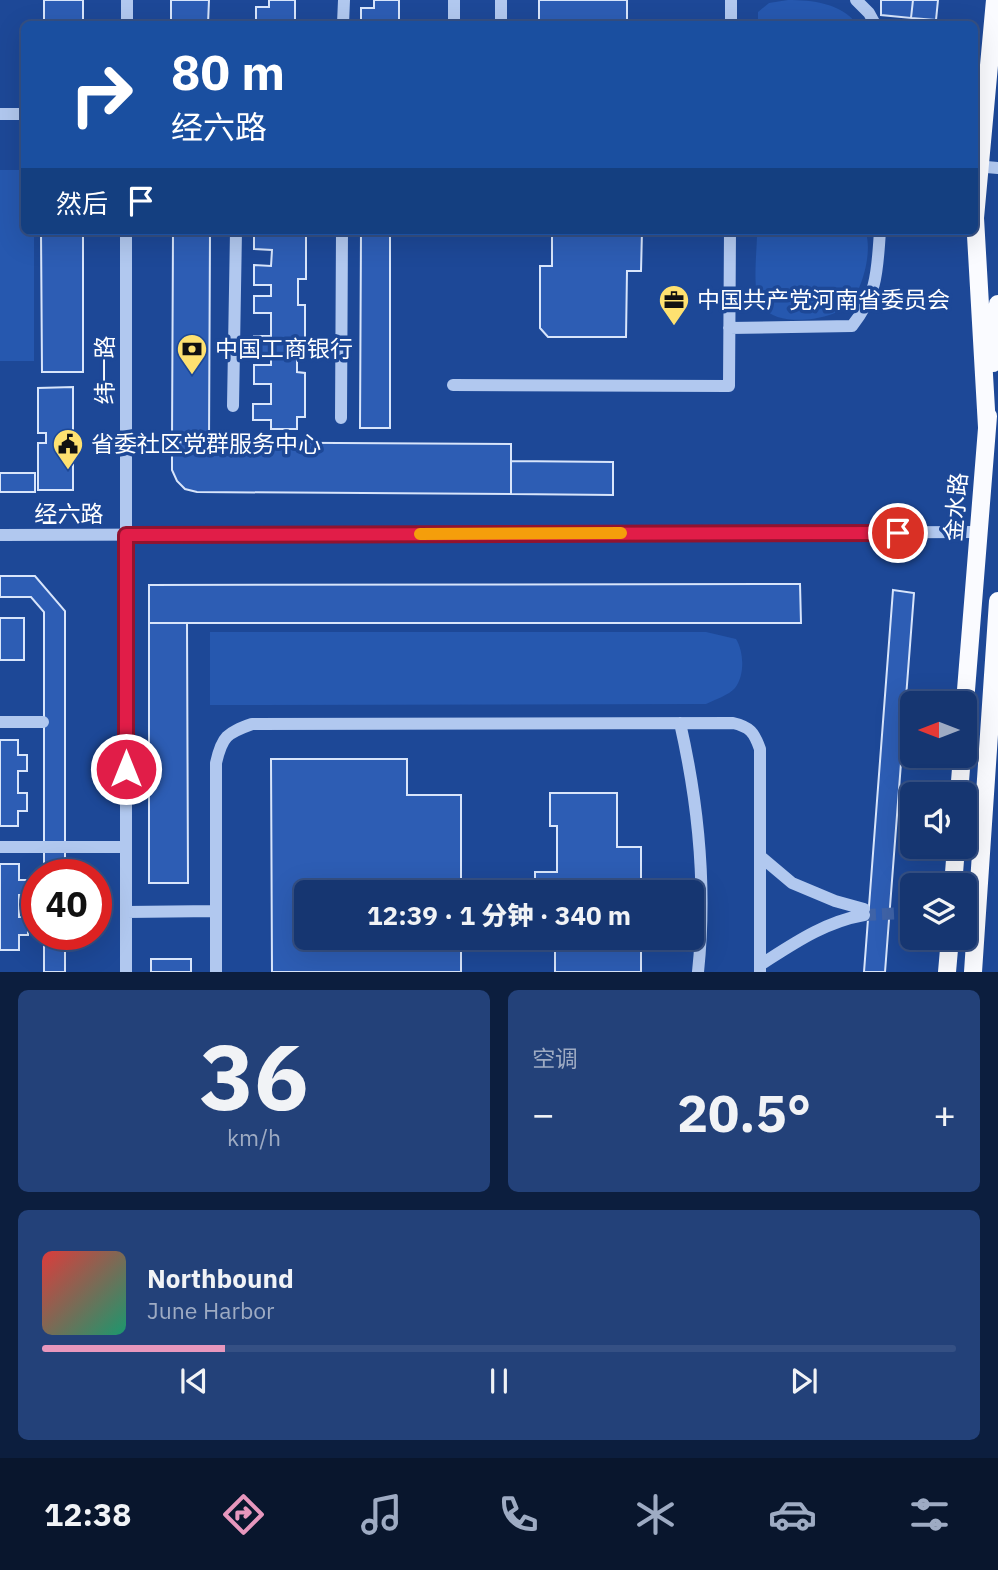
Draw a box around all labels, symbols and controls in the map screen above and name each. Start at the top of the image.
text: 80 m [171,40,285,103]
icon: right [56,49,147,140]
text: 经六路 [171,106,267,148]
icon: arrive [122,182,160,220]
text: 然后 [56,186,108,220]
office icon: 中国共产党河南省委员会 [657,283,691,327]
place label: 中国共产党河南省委员会 [697,284,950,314]
bank icon: 中国工商银行 [175,332,209,376]
place label: 中国工商银行 [215,333,353,363]
street label: 纬一路 [89,336,119,405]
public building icon: 省委社区党群服务中心 [51,427,85,471]
place label: 省委社区党群服务中心 [91,428,321,458]
street label: 金水路 [937,471,973,543]
street label: 经六路 [35,498,104,528]
pin [868,503,928,563]
icon: arrive [879,514,917,552]
north arrow [900,691,976,768]
map controls [900,691,977,950]
position arrow [89,732,163,806]
button: sound [900,782,977,859]
speed limit sign: 40 [21,859,112,950]
button: layers [900,873,977,950]
text: 12:39 · 1 分钟 · 340 m [367,898,631,932]
text: 36 [199,1017,309,1135]
text: 空调 [532,1043,578,1073]
text: 20.5° [677,1079,811,1146]
text: − [532,1089,555,1138]
text: + [933,1089,956,1138]
text: km/h [227,1122,281,1152]
text: Northbound [147,1261,294,1295]
text: June Harbor [147,1295,275,1325]
icon: previous [175,1362,213,1400]
icon: pause [480,1362,518,1400]
icon: next [785,1362,823,1400]
icon: directions [219,1490,268,1539]
icon: music [357,1490,406,1539]
icon: phone [494,1490,543,1539]
icon: climate [631,1490,680,1539]
icon: car [768,1490,817,1539]
icon: filters [905,1490,954,1539]
text: 12:38 [44,1493,131,1535]

